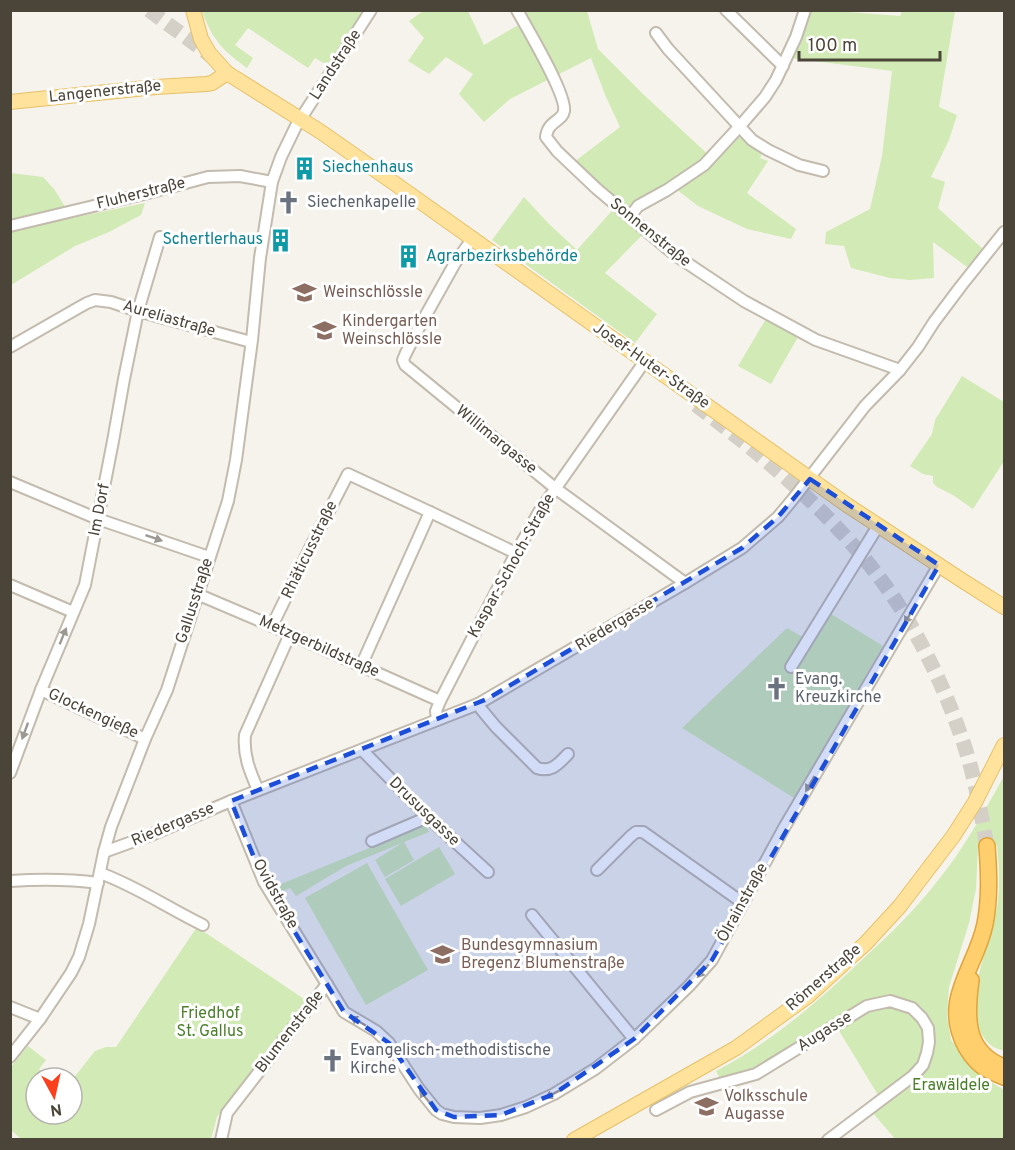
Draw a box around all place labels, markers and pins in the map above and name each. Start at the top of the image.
building icon: Siechenhaus [291,155,317,181]
place label: Siechenhaus [322,158,414,178]
church icon: Siechenkapelle [276,190,302,216]
place label: Siechenkapelle [307,193,416,213]
building icon: Schertlerhaus [268,227,294,253]
place label: Schertlerhaus [162,230,263,250]
building icon: Agrarbezirksbehörde [395,244,421,270]
place label: Agrarbezirksbehörde [426,247,578,267]
school or university icon: Weinschlössle [292,280,318,306]
place label: Weinschlössle [323,283,423,303]
place label: Kindergarten Weinschlössle [342,312,442,350]
school or university icon: Kindergarten Weinschlössle [311,318,337,344]
place label: Evang. Kreuzkirche [795,670,881,708]
church icon: Evang. Kreuzkirche [764,676,790,702]
place label: Bundesgymnasium Bregenz Blumenstraße [461,936,625,974]
school or university icon: Bundesgymnasium Bregenz Blumenstraße [430,942,456,968]
place label: Evangelisch-methodistische Kirche [350,1041,551,1079]
church icon: Evangelisch-methodistische Kirche [319,1047,345,1073]
place label: Volksschule Augasse [724,1087,808,1125]
school or university icon: Volksschule Augasse [693,1093,719,1119]

